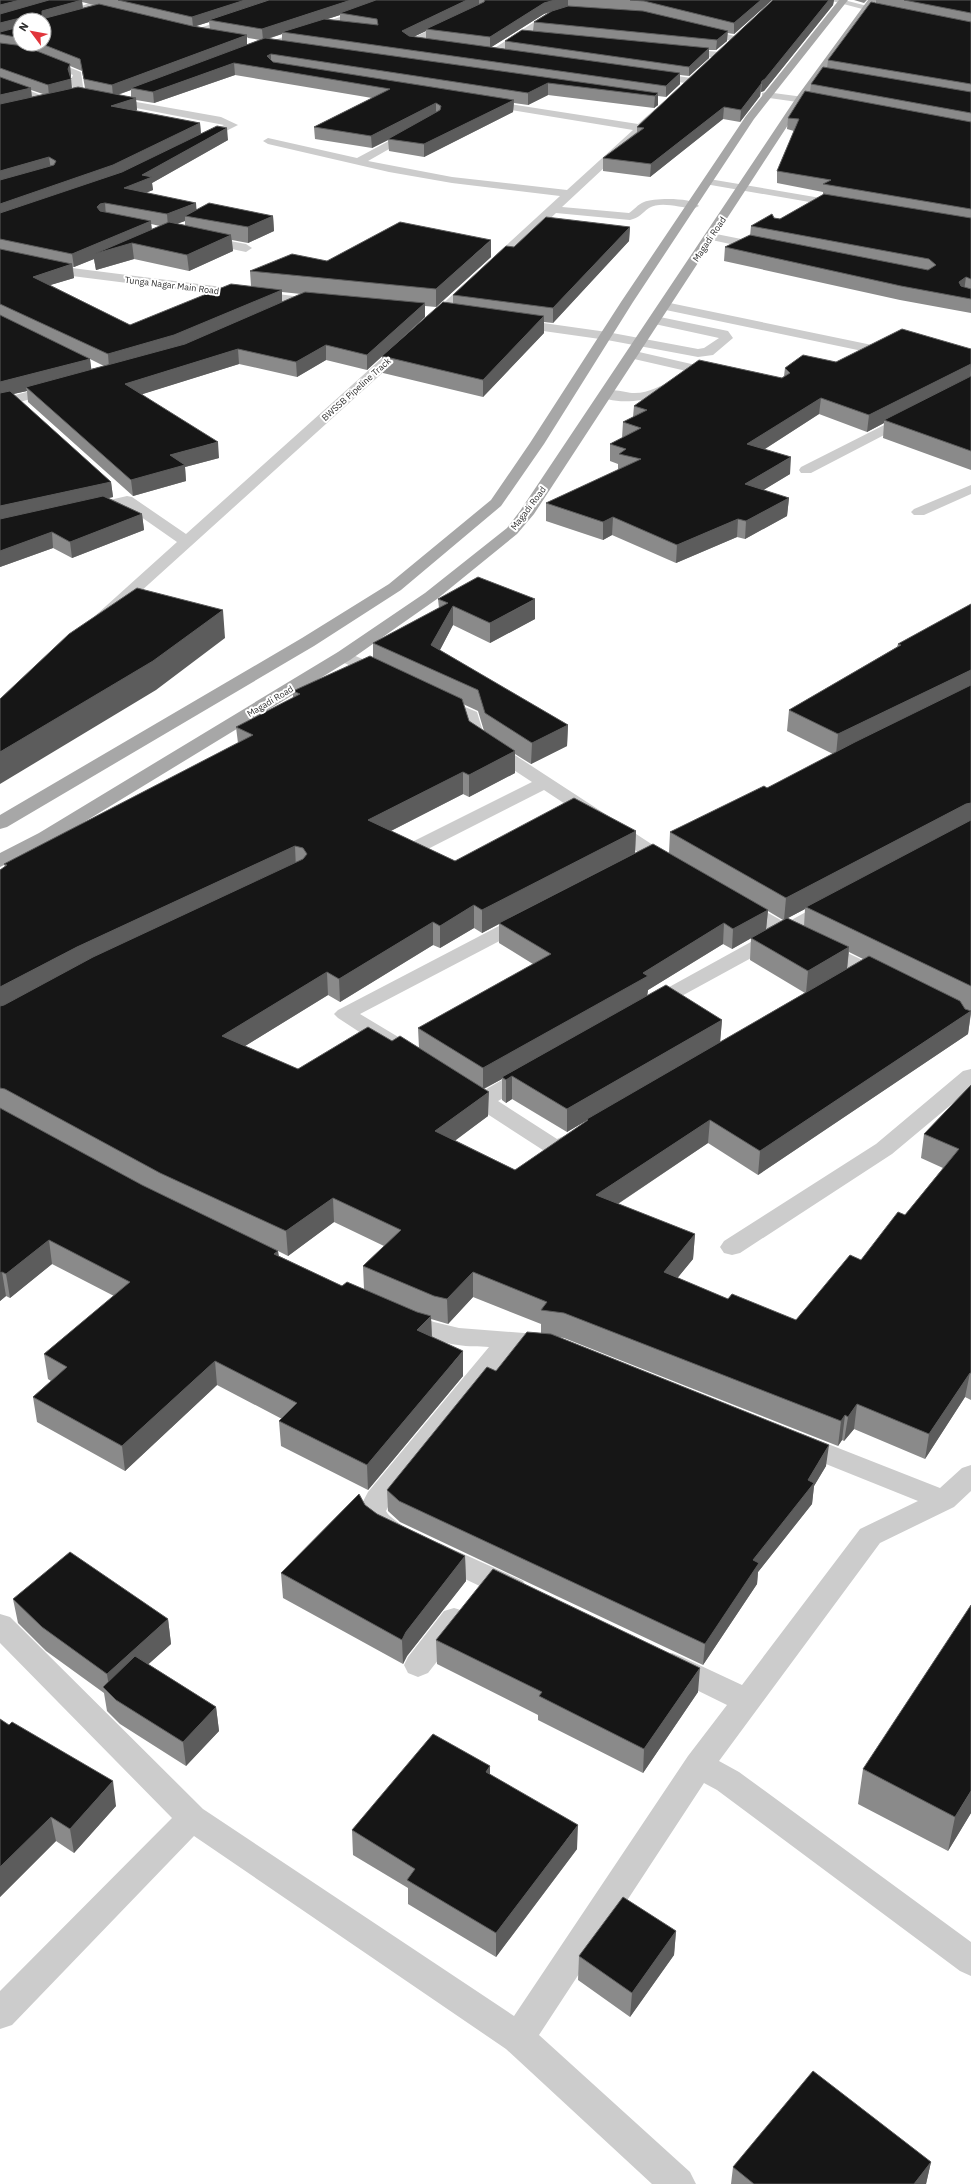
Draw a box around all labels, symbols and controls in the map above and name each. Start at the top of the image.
north arrow [12,12,52,52]
text: N [15,20,32,34]
street label: Magadi Road [690,214,728,264]
street label: Tunga Nagar Main Road [124,274,220,296]
street label: BWSSB Pipeline Track [319,355,393,423]
street label: Magadi Road [508,484,548,532]
street label: Magadi Road [245,683,295,719]

